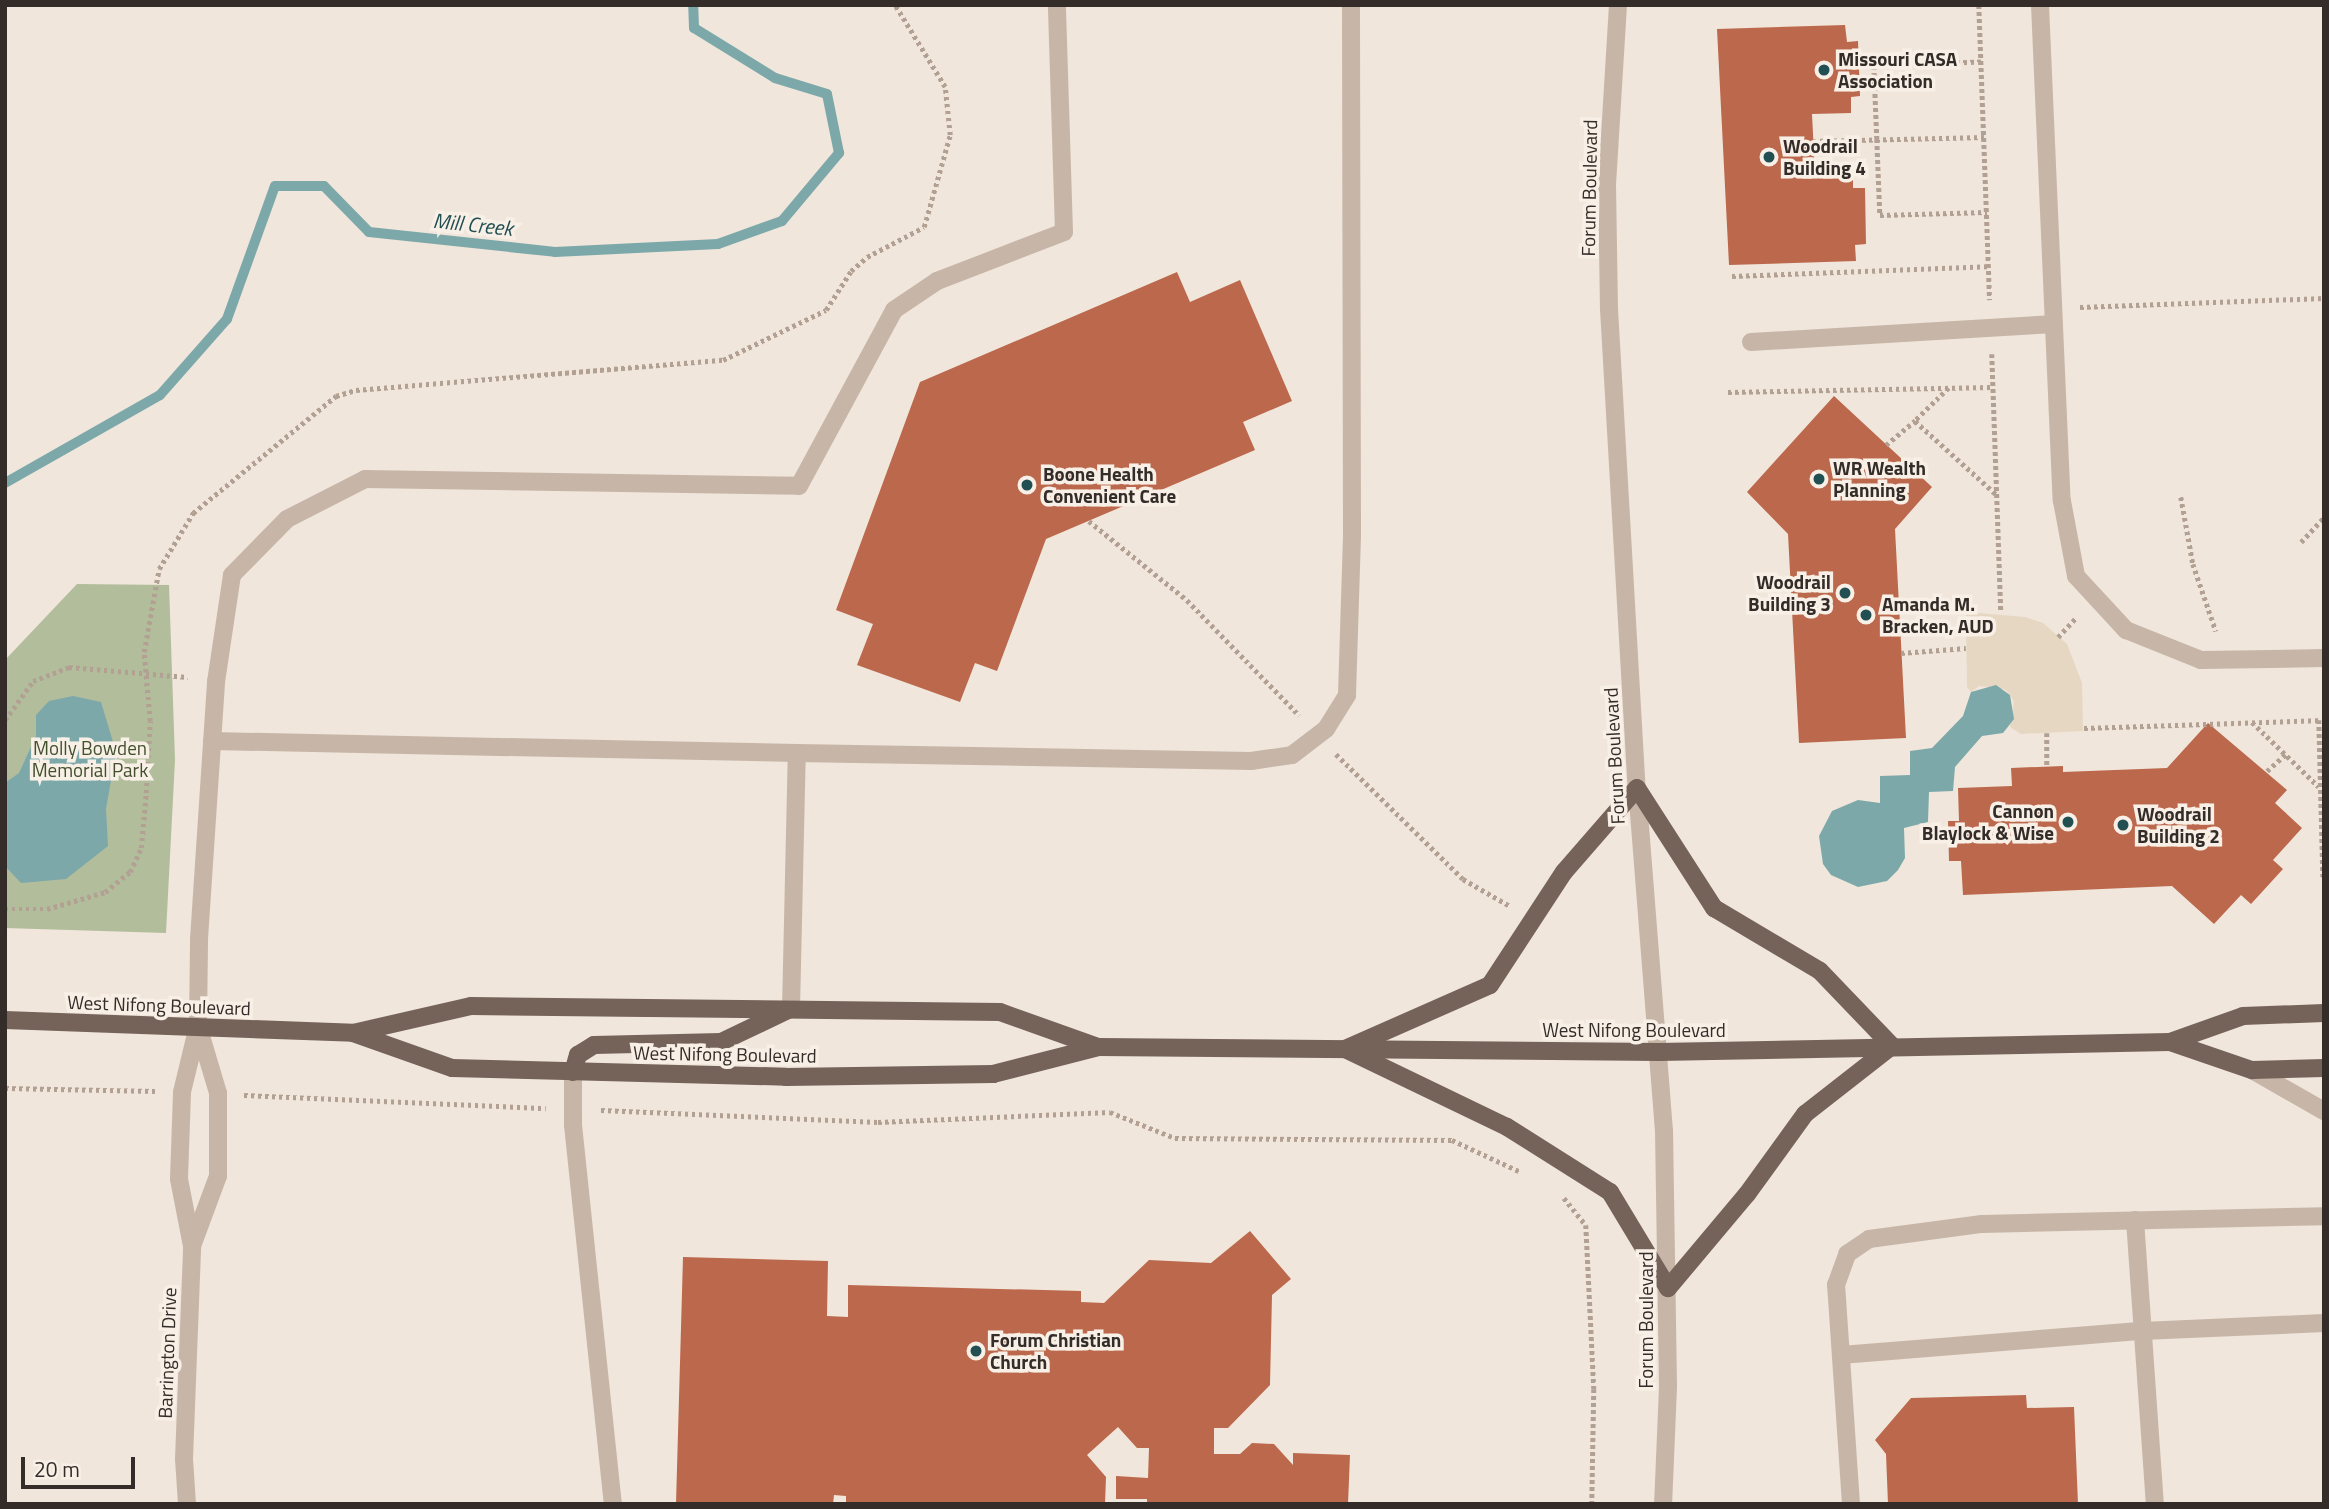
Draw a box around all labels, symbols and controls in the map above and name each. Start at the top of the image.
place label: Missouri CASA Association [1838,48,1957,92]
marker: Missouri CASA Association [1816,62,1832,78]
street label: Forum Boulevard [1576,119,1602,257]
place label: Woodrail Building 4 [1783,135,1866,179]
marker: Woodrail Building 4 [1761,149,1777,165]
water label: Mill Creek [432,207,514,241]
place label: WR Wealth Planning [1833,457,1926,501]
place label: Boone Health Convenient Care [1043,463,1176,507]
marker: WR Wealth Planning [1811,471,1827,487]
marker: Boone Health Convenient Care [1017,475,1037,495]
place label: Woodrail Building 3 [1748,571,1831,615]
marker: Woodrail Building 3 [1837,585,1853,601]
place label: Amanda M. Bracken, AUD [1882,593,1994,637]
marker: Amanda M. Bracken, AUD [1856,605,1876,625]
street label: Forum Boulevard [1599,687,1629,825]
park label: Molly Bowden Memorial Park [32,737,148,781]
place label: Cannon Blaylock & Wise [1922,800,2054,844]
place label: Woodrail Building 2 [2137,803,2220,847]
marker: Cannon Blaylock & Wise [2060,814,2076,830]
marker: Woodrail Building 2 [2115,817,2131,833]
street label: West Nifong Boulevard [67,990,251,1020]
street label: West Nifong Boulevard [1542,1019,1726,1041]
street label: West Nifong Boulevard [633,1041,817,1067]
street label: Forum Boulevard [1635,1252,1657,1388]
street label: Barrington Drive [153,1287,181,1419]
place label: Forum Christian Church [990,1329,1121,1373]
marker: Forum Christian Church [968,1343,984,1359]
scale bar [24,1442,138,1486]
text: 20 m [34,1453,80,1485]

